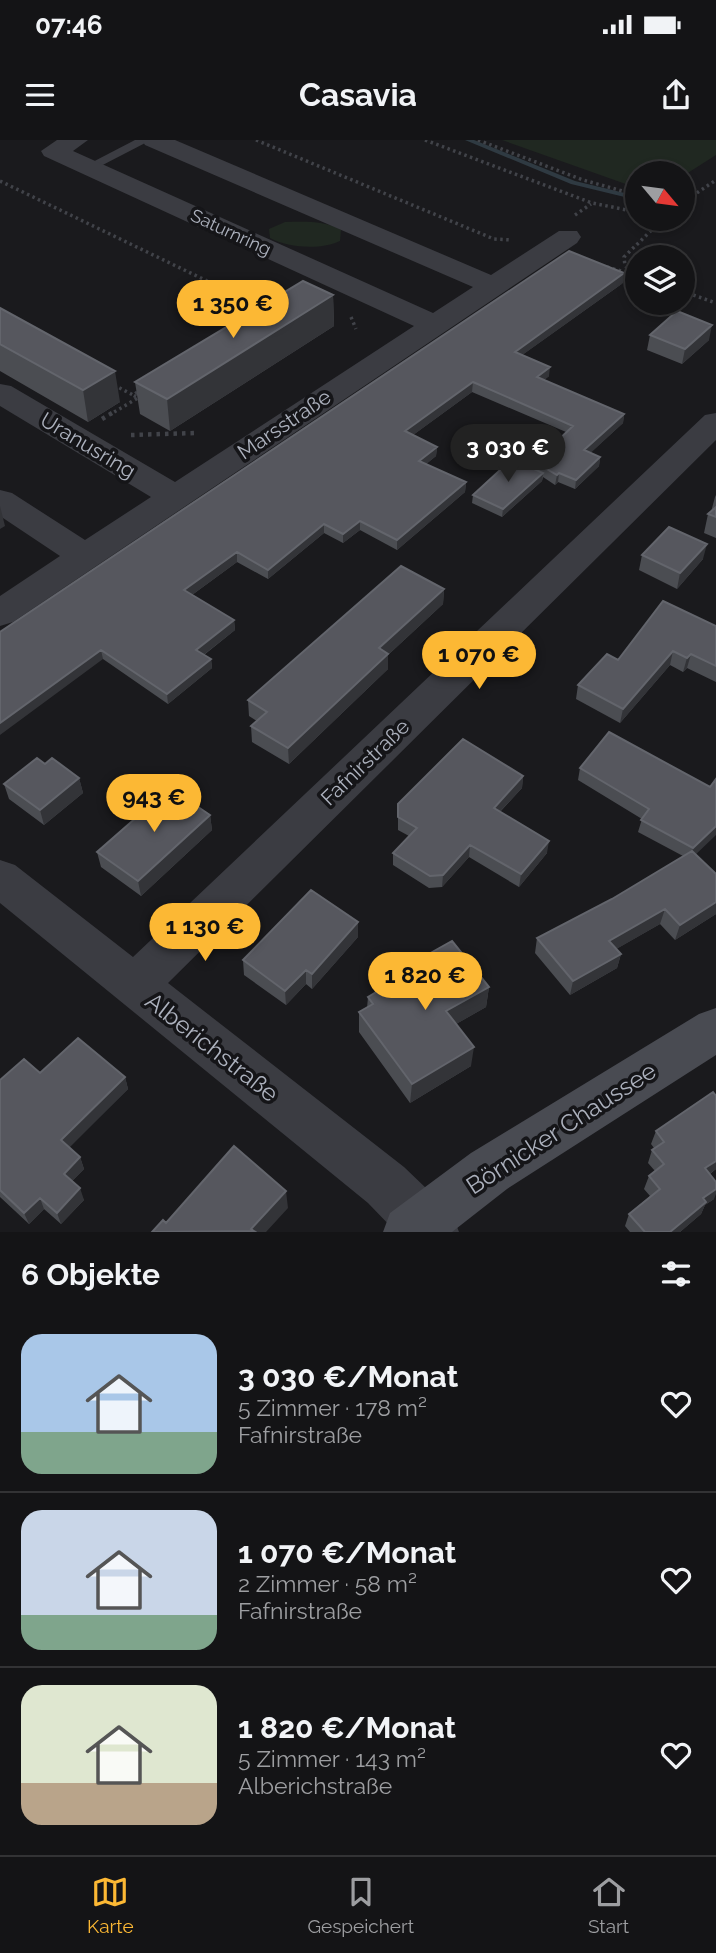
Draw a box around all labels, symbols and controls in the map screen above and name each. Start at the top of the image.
text: 07:46 [35,10,103,40]
icon: menu [21,76,59,114]
text: Casavia [299,76,417,113]
icon: share [657,76,695,114]
north arrow [625,161,695,231]
map controls [625,161,695,315]
street label: Saturnring [188,204,274,260]
button: layers [625,245,695,315]
pin: 1 350 € [168,280,298,340]
text: 1 350 € [193,289,273,316]
street label: Marsstraße [233,384,335,464]
street label: Uranusring [36,407,140,483]
pin: 3 030 € [443,424,573,484]
text: 3 030 € [466,433,550,460]
pin: 1 070 € [414,631,544,691]
text: 1 070 € [438,640,520,667]
street label: Fafnirstraße [316,714,414,810]
pin: 943 € [105,774,203,834]
text: 943 € [122,783,186,810]
pin: 1 130 € [140,904,270,963]
text: 1 130 € [165,912,245,939]
pin: 1 820 € [360,952,490,1012]
text: 1 820 € [384,961,466,988]
street label: Alberichstraße [140,986,284,1108]
street label: Börnicker Chaussee [461,1056,661,1200]
icon: filters [657,1255,695,1293]
text: 6 Objekte [21,1257,160,1292]
text: 3 030 €/Monat [238,1359,458,1394]
icon: home [77,1362,161,1446]
icon: heart [657,1385,695,1423]
text: 5 Zimmer · 178 m² [238,1394,427,1421]
text: Fafnirstraße [238,1421,362,1448]
text: 1 070 €/Monat [238,1535,456,1570]
icon: home [77,1538,161,1622]
icon: heart [657,1561,695,1599]
text: 2 Zimmer · 58 m² [238,1570,417,1597]
text: Fafnirstraße [238,1597,362,1624]
text: 1 820 €/Monat [238,1710,456,1745]
icon: home [77,1713,161,1797]
icon: heart [657,1736,695,1774]
text: 5 Zimmer · 143 m² [238,1745,426,1772]
text: Alberichstraße [238,1772,392,1799]
tab: Karte [87,1873,134,1937]
tab: Gespeichert [307,1873,414,1937]
tab: Start [588,1873,629,1937]

